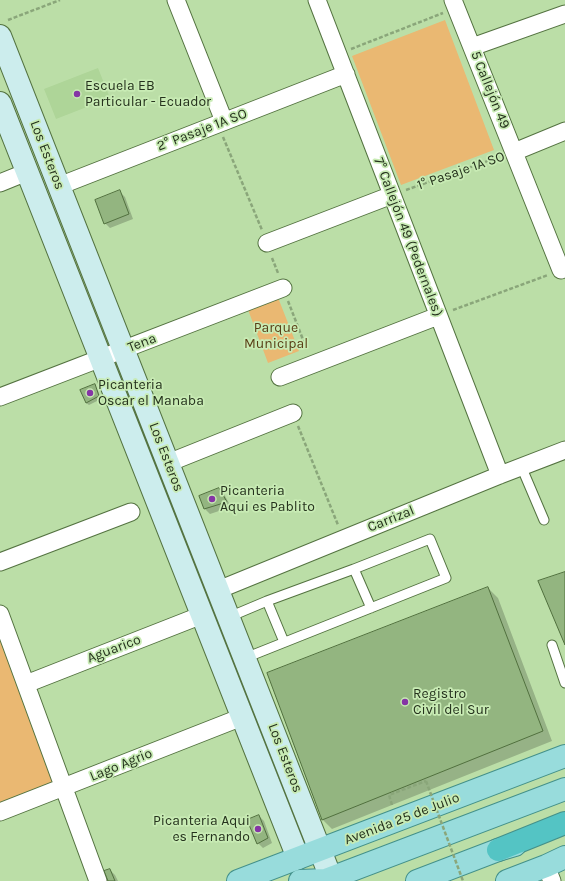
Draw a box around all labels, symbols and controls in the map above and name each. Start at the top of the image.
street label: 5 Callejón 49 [467,49,513,131]
place label: Escuela EB Particular - Ecuador [85,78,211,110]
marker: Escuela EB Particular - Ecuador [72,89,82,99]
street label: 2° Pasaje 1A SO [155,105,249,155]
street label: Los Esteros [26,118,68,192]
street label: 1° Pasaje 1A SO [415,148,507,194]
street label: 7° Callejón 49 (Pedernales) [370,155,446,319]
park label: Parque Municipal [244,320,308,352]
street label: Tena [125,330,159,356]
place label: Picanteria Oscar el Manaba [98,377,204,410]
marker: Picanteria Oscar el Manaba [85,388,95,398]
street label: Los Esteros [145,420,187,494]
place label: Picanteria Aqui es Pablito [220,483,315,516]
marker: Picanteria Aqui es Pablito [207,494,217,504]
street label: Carrizal [365,502,417,536]
street label: Aguarico [85,631,143,667]
place label: Registro Civil del Sur [413,686,489,718]
marker: Registro Civil del Sur [400,697,410,707]
street label: Los Esteros [264,721,306,795]
street label: Lago Agrio [87,745,155,785]
street label: Avenida 25 de Julio [342,789,462,849]
place label: Picanteria Aqui es Fernando [153,813,250,846]
marker: Picanteria Aqui es Fernando [253,824,263,834]

